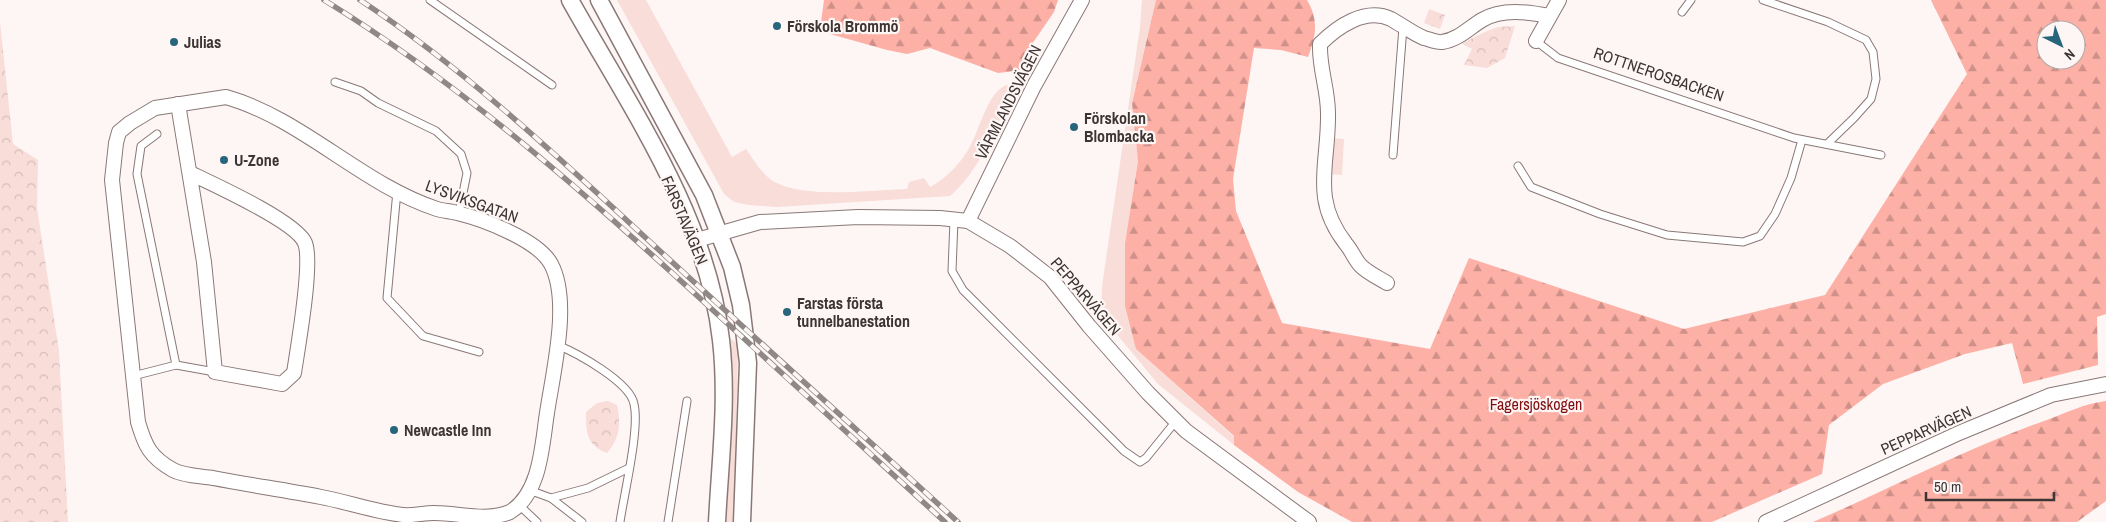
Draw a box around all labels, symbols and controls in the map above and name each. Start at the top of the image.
place label: Förskola Brommö [787,15,899,37]
marker: Förskola Brommö [771,20,783,32]
north arrow [2036,20,2086,70]
place label: Julias [184,31,221,53]
marker: Julias [168,36,180,48]
street label: VÄRMLANDSVÄGEN [970,41,1046,163]
street label: ROTTNEROSBACKEN [1591,41,1727,107]
text: N [2061,45,2079,64]
place label: Förskolan Blombacka [1084,107,1155,147]
marker: Förskolan Blombacka [1068,121,1080,133]
place label: U-Zone [234,149,279,171]
marker: U-Zone [218,154,230,166]
street label: FARSTAVÄGEN [656,172,714,268]
street label: LYSVIKSGATAN [423,174,521,228]
street label: PEPPARVÄGEN [1046,252,1126,340]
place label: Farstas första tunnelbanestation [797,292,910,332]
marker: Farstas första tunnelbanestation [781,306,793,318]
park label: Fagersjöskogen [1490,393,1582,415]
street label: PEPPARVÄGEN [1877,400,1975,460]
place label: Newcastle Inn [404,419,492,441]
marker: Newcastle Inn [388,424,400,436]
scale bar [1926,470,2054,502]
text: 50 m [1934,476,1961,497]

